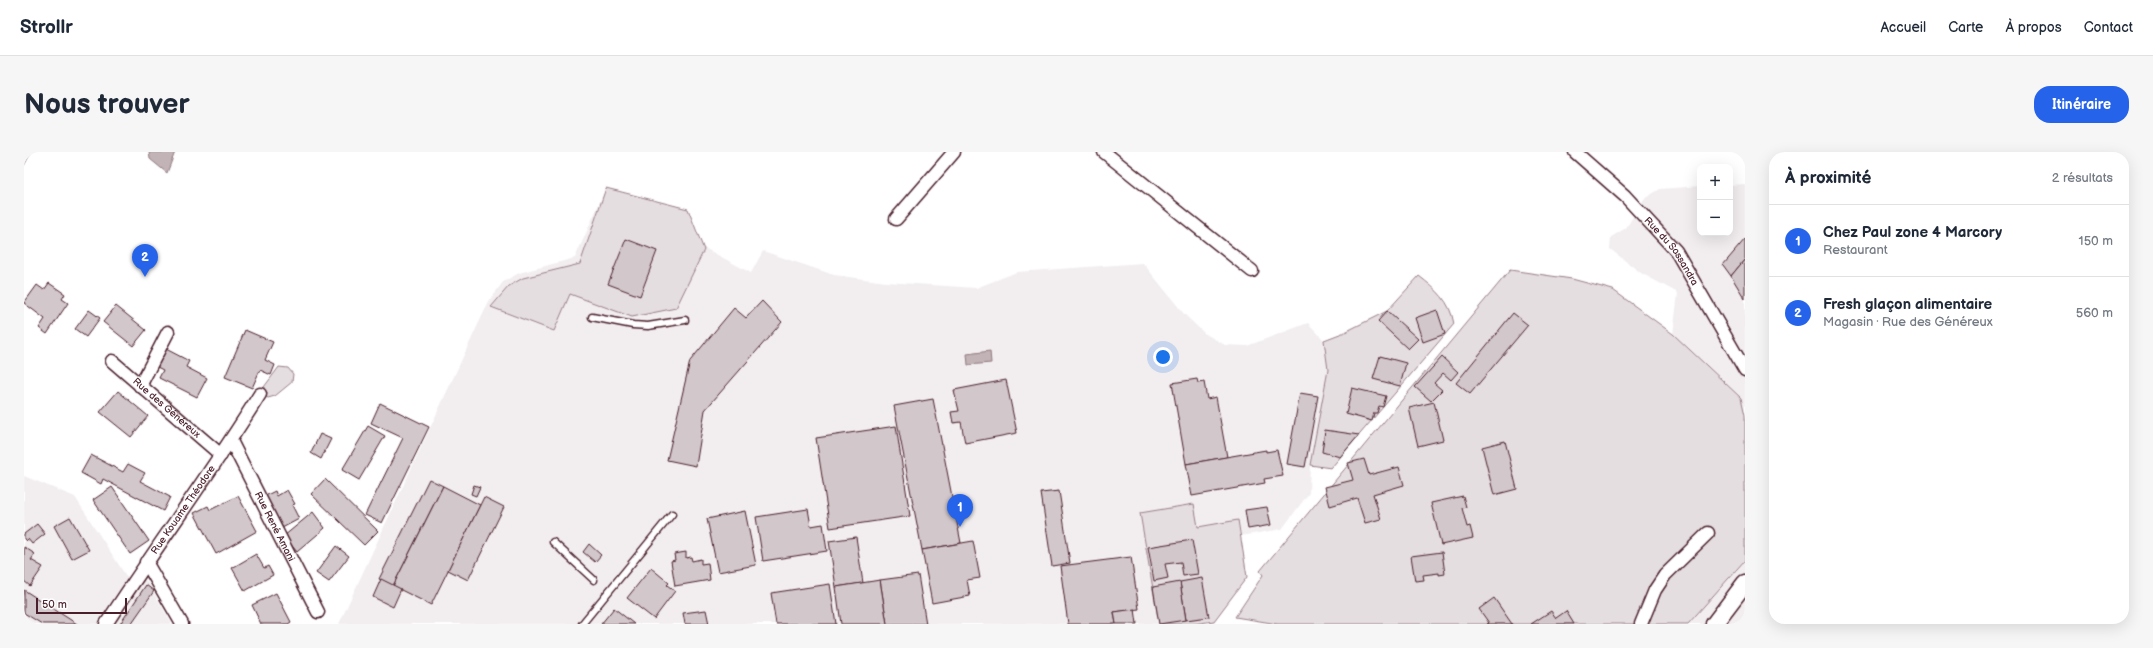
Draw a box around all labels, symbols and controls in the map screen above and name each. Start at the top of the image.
text: Strollr [20,16,73,39]
text: Accueil [1880,19,1926,36]
text: Carte [1948,19,1983,36]
text: À propos [2005,19,2062,36]
text: Contact [2084,19,2133,36]
button: Itinéraire [2034,86,2129,123]
text: Nous trouver [24,88,190,121]
map controls [1697,164,1733,236]
button: + [1697,164,1733,200]
text: À proximité [1785,168,1871,188]
text: 2 résultats [2052,170,2113,186]
button: − [1697,200,1733,236]
street label: Rue du Sassandra [1642,215,1701,288]
text: Chez Paul zone 4 Marcory [1823,223,2002,242]
text: 1 [1795,233,1801,249]
text: 150 m [2079,233,2113,249]
text: Restaurant [1823,242,1888,258]
pin: 2 [132,244,158,277]
text: Fresh glaçon alimentaire [1823,295,1992,314]
text: 2 [1794,305,1802,321]
text: 560 m [2076,305,2113,321]
text: Magasin · Rue des Généreux [1823,314,1993,330]
your location [1153,347,1173,367]
street label: Rue des Généreux [130,376,203,441]
street label: Rue Kouame Théodore [149,463,218,556]
street label: Rue René Amani [252,490,297,564]
pin: 1 [947,494,973,527]
scale bar [36,596,127,615]
text: 50 m [42,598,67,611]

